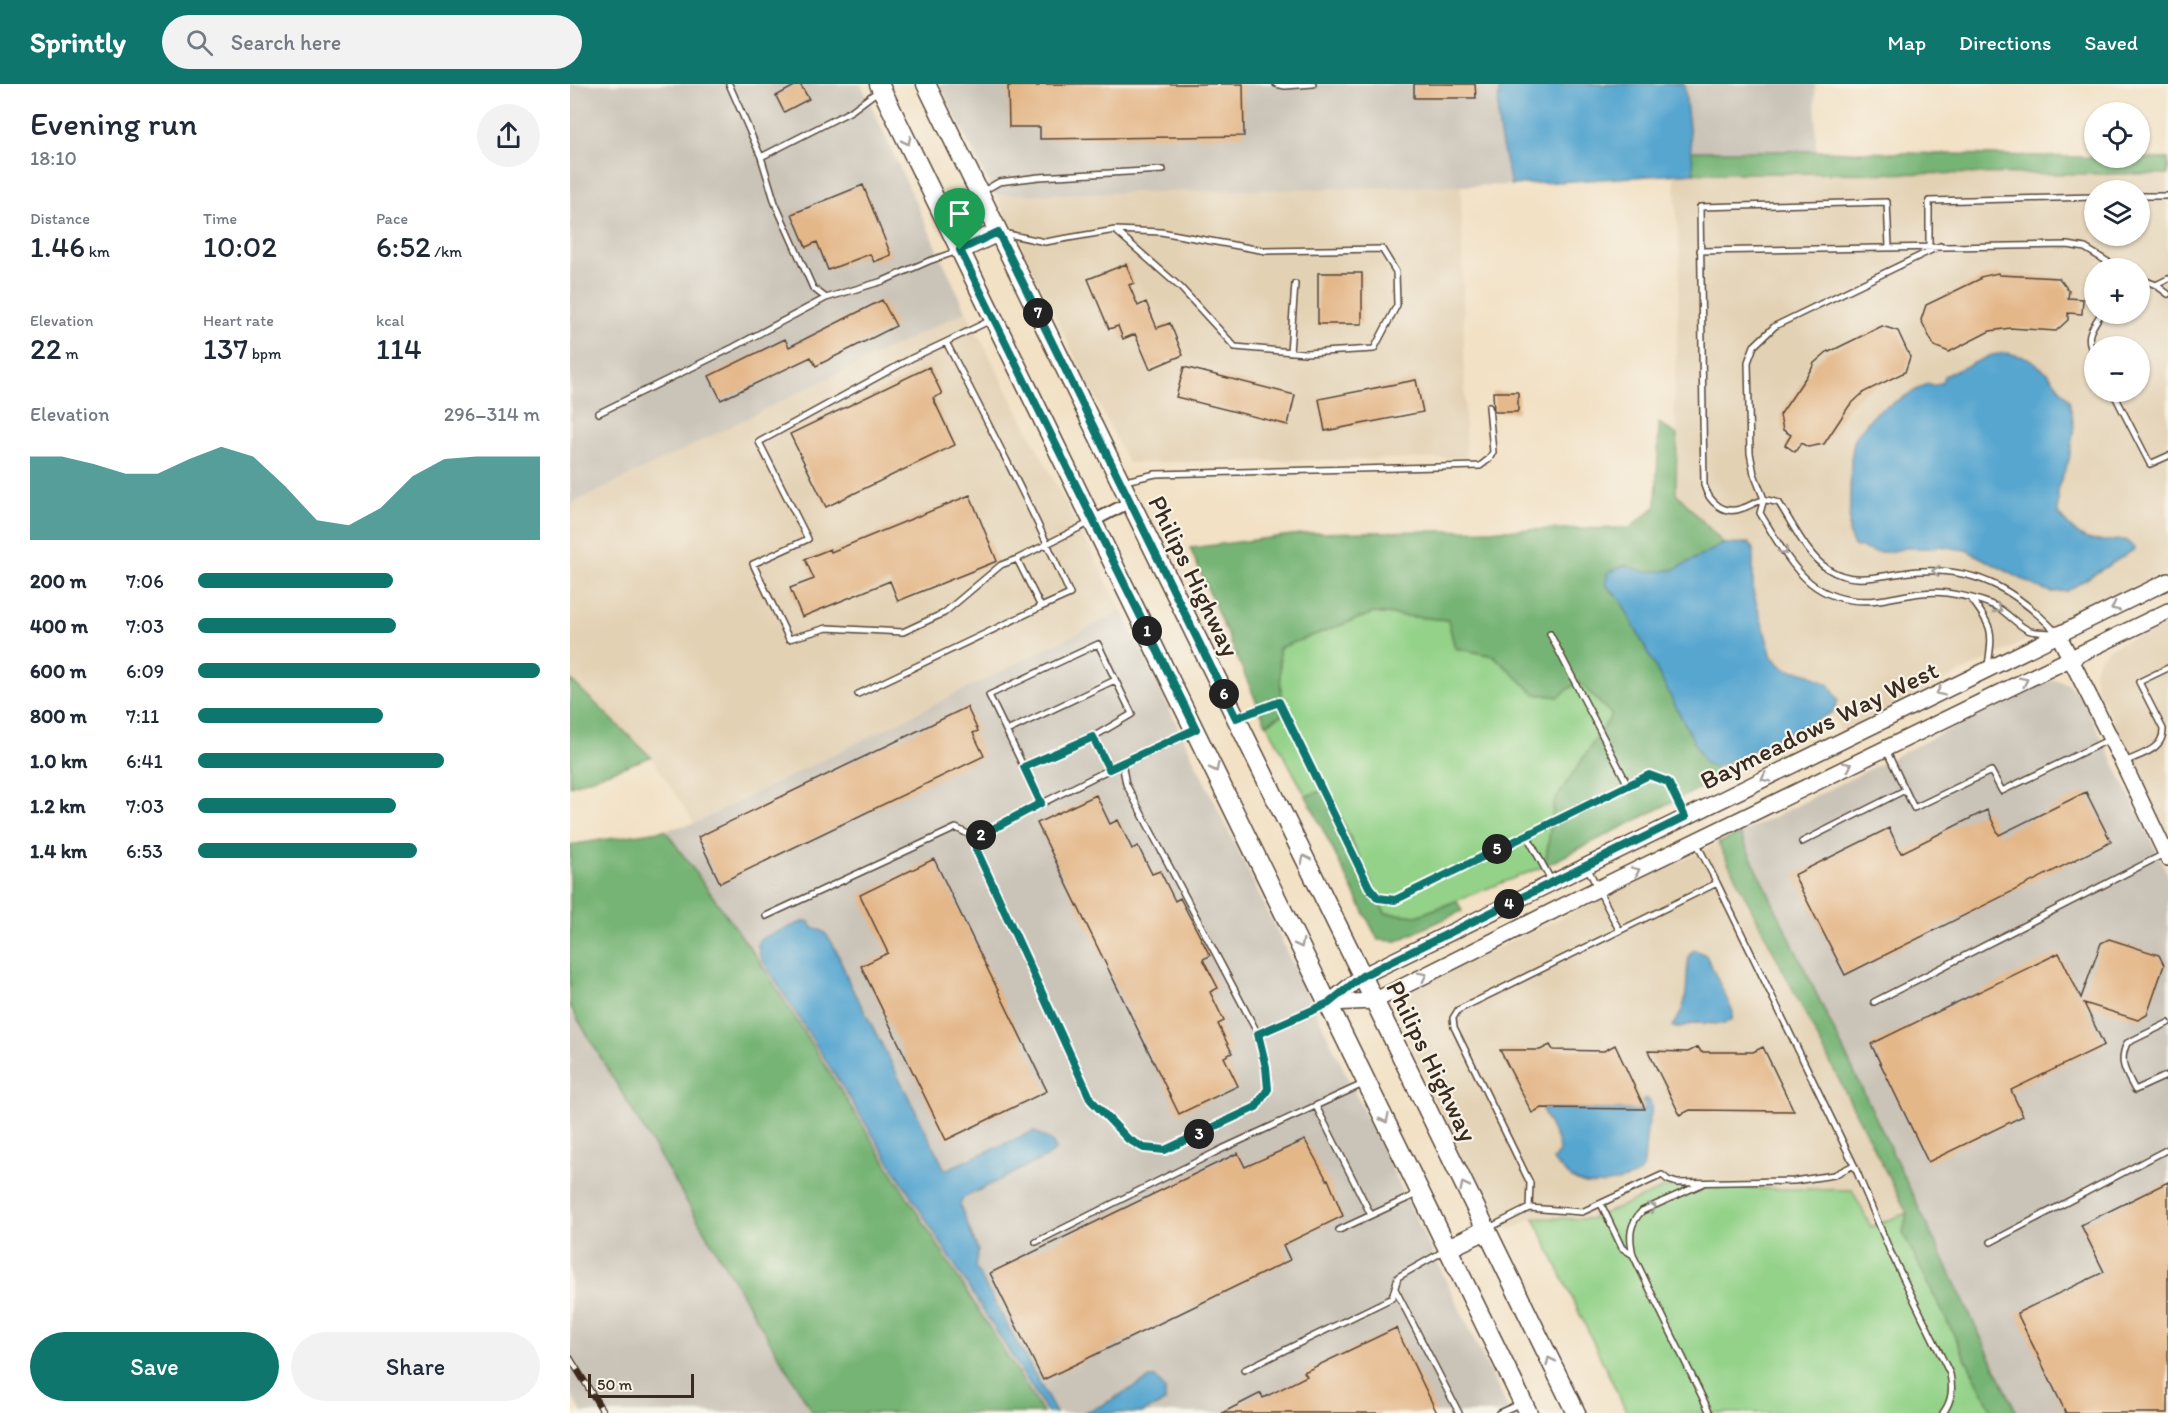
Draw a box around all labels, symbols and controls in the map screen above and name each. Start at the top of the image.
search box [162,15,582,69]
text: Sprintly [30,25,126,59]
icon: search [183,26,216,59]
text: Search here [231,29,341,56]
text: Map [1888,30,1926,55]
text: Directions [1959,30,2051,55]
text: Saved [2084,30,2138,55]
map controls [2084,102,2150,402]
button: locate [2084,102,2150,168]
text: Evening run [30,104,197,143]
button: share [477,104,540,167]
one-way arrow [900,134,911,145]
text: 18:10 [30,146,77,170]
button: layers [2084,180,2150,246]
pin [934,188,985,250]
icon: arrive [943,197,976,230]
text: Distance [30,209,90,228]
text: Time [203,209,237,228]
text: Pace [376,209,408,228]
text: 1.46 [30,228,85,265]
text: 10:02 [203,228,277,265]
text: 6:52 [376,228,431,265]
text: km [85,242,110,261]
text: /km [431,242,462,261]
button: + [2084,258,2150,324]
pin: 7 [1023,298,1053,328]
text: 7 [1034,303,1042,322]
text: Elevation [30,311,94,330]
text: Heart rate [203,311,274,330]
text: kcal [376,311,404,330]
text: 22 [30,330,62,367]
text: 137 [203,330,248,367]
text: 114 [376,330,422,367]
button: − [2084,336,2150,402]
text: m [62,344,79,363]
text: bpm [248,344,281,363]
text: Elevation [30,402,109,426]
text: 296–314 m [444,402,540,426]
street label: Philips Highway [1141,490,1247,662]
one-way arrow [1776,545,1788,555]
one-way arrow [1931,565,1940,578]
text: 200 m [30,569,86,593]
text: 7:06 [126,569,164,593]
one-way arrow [2111,599,2122,611]
one-way arrow [1991,602,2002,613]
text: 400 m [30,614,88,638]
text: 7:03 [126,614,164,638]
pin: 1 [1132,616,1162,646]
text: 1 [1143,621,1151,640]
street label: Baymeadows Way West [1695,653,1943,797]
text: 600 m [30,659,87,683]
text: 6:09 [126,659,164,683]
one-way arrow [2017,677,2028,689]
pin: 6 [1209,679,1239,709]
text: 6 [1220,684,1228,703]
one-way arrow [1936,685,1947,697]
text: 800 m [30,704,87,728]
text: 7:11 [126,704,159,728]
text: 1.0 km [30,749,87,773]
text: 6:41 [126,749,163,773]
one-way arrow [1207,762,1219,773]
one-way arrow [1842,762,1853,774]
one-way arrow [1761,771,1772,783]
text: 1.2 km [30,794,86,818]
text: 7:03 [126,794,164,818]
pin: 2 [966,820,996,850]
text: 2 [977,825,985,844]
pin: 5 [1482,834,1512,864]
text: 1.4 km [30,839,87,863]
text: 6:53 [126,839,163,863]
text: 5 [1493,839,1501,858]
one-way arrow [1300,855,1312,866]
one-way arrow [1629,866,1640,878]
pin: 4 [1494,889,1524,919]
text: 4 [1504,894,1514,913]
one-way arrow [1293,937,1304,948]
one-way arrow [1417,972,1428,983]
street label: Philips Highway [1379,975,1485,1147]
one-way arrow [1378,1113,1390,1124]
pin: 3 [1184,1119,1214,1149]
text: 3 [1195,1124,1203,1143]
one-way arrow [1460,1181,1471,1192]
one-way arrow [1645,1202,1656,1214]
button: Save [30,1332,279,1401]
button: Share [291,1332,540,1401]
one-way arrow [1546,1356,1557,1367]
scale bar [588,1371,694,1398]
text: 50 m [597,1375,632,1394]

